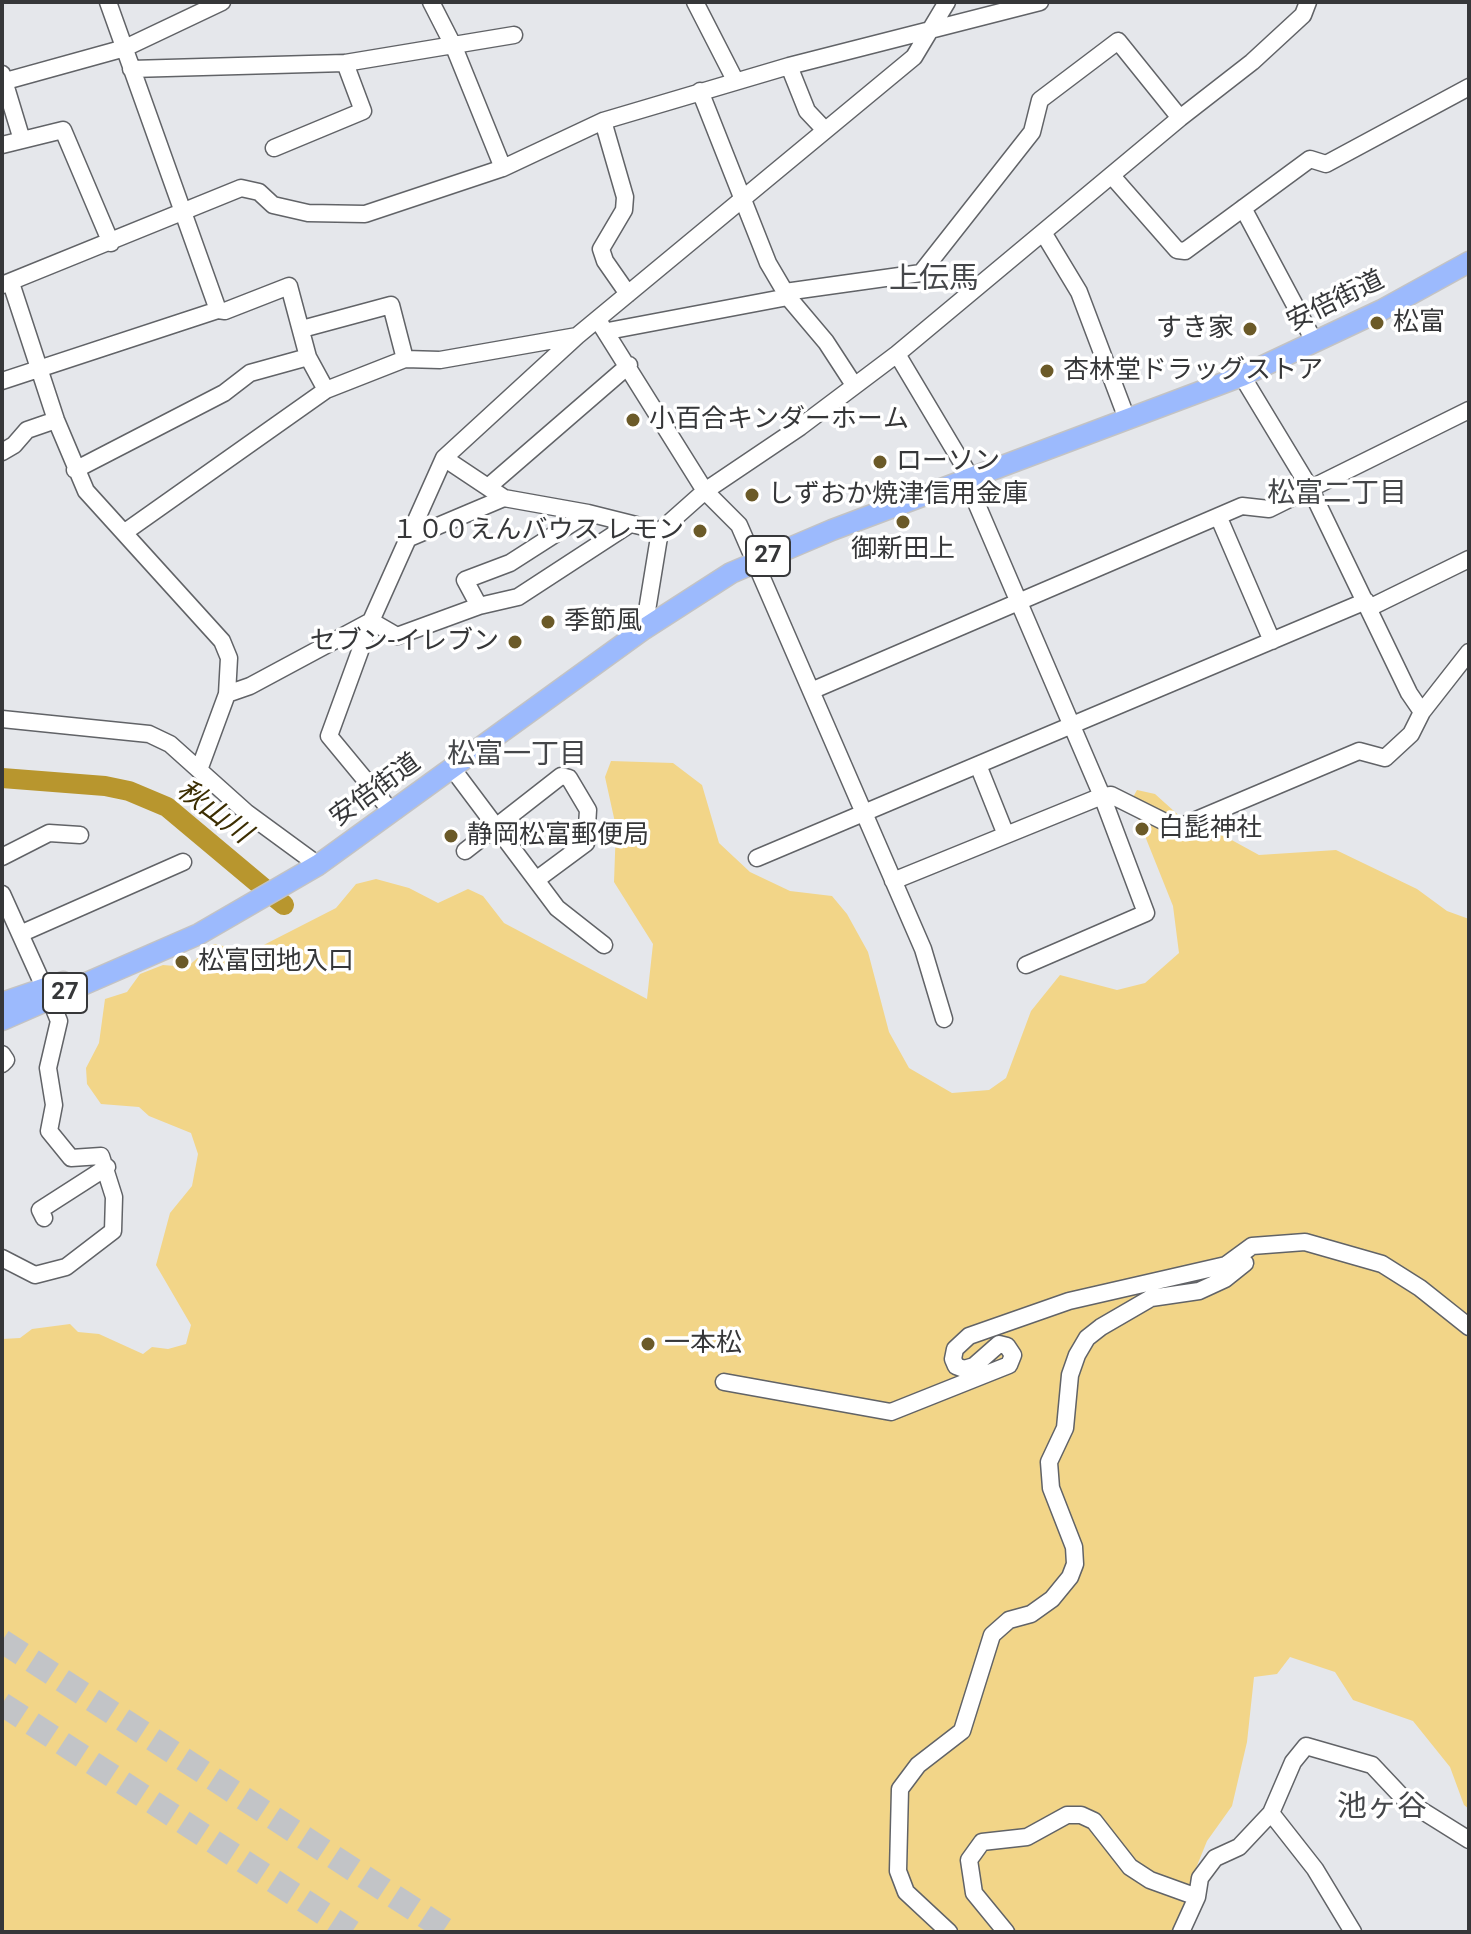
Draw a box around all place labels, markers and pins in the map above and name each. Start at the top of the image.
place label: 松富 [1393,307,1445,339]
place label: すき家 [1156,313,1234,345]
marker: 松富 [1368,314,1386,332]
marker: すき家 [1241,320,1259,338]
place label: 杏林堂ドラッグストア [1063,355,1323,387]
marker: 杏林堂ドラッグストア [1038,362,1056,380]
place label: 小百合キンダーホーム [649,404,909,436]
marker: 小百合キンダーホーム [624,411,642,429]
place label: ローソン [896,446,1000,478]
marker: ローソン [871,453,889,471]
place label: しずおか焼津信用金庫 [768,479,1028,511]
marker: しずおか焼津信用金庫 [743,486,761,504]
marker: 御新田上 [894,513,912,531]
place label: １００えんバウス レモン [392,515,684,547]
marker: １００えんバウス レモン [691,522,709,540]
place label: 御新田上 [851,534,955,566]
place label: 季節風 [564,606,642,638]
marker: 季節風 [539,613,557,631]
place label: セブン-イレブン [310,626,499,658]
marker: セブン-イレブン [506,633,524,651]
place label: 白髭神社 [1158,813,1262,845]
place label: 静岡松富郵便局 [467,820,649,852]
marker: 白髭神社 [1133,820,1151,838]
marker: 静岡松富郵便局 [442,827,460,845]
place label: 松富団地入口 [198,946,354,978]
marker: 松富団地入口 [173,953,191,971]
place label: 一本松 [664,1328,742,1360]
marker: 一本松 [639,1335,657,1353]

